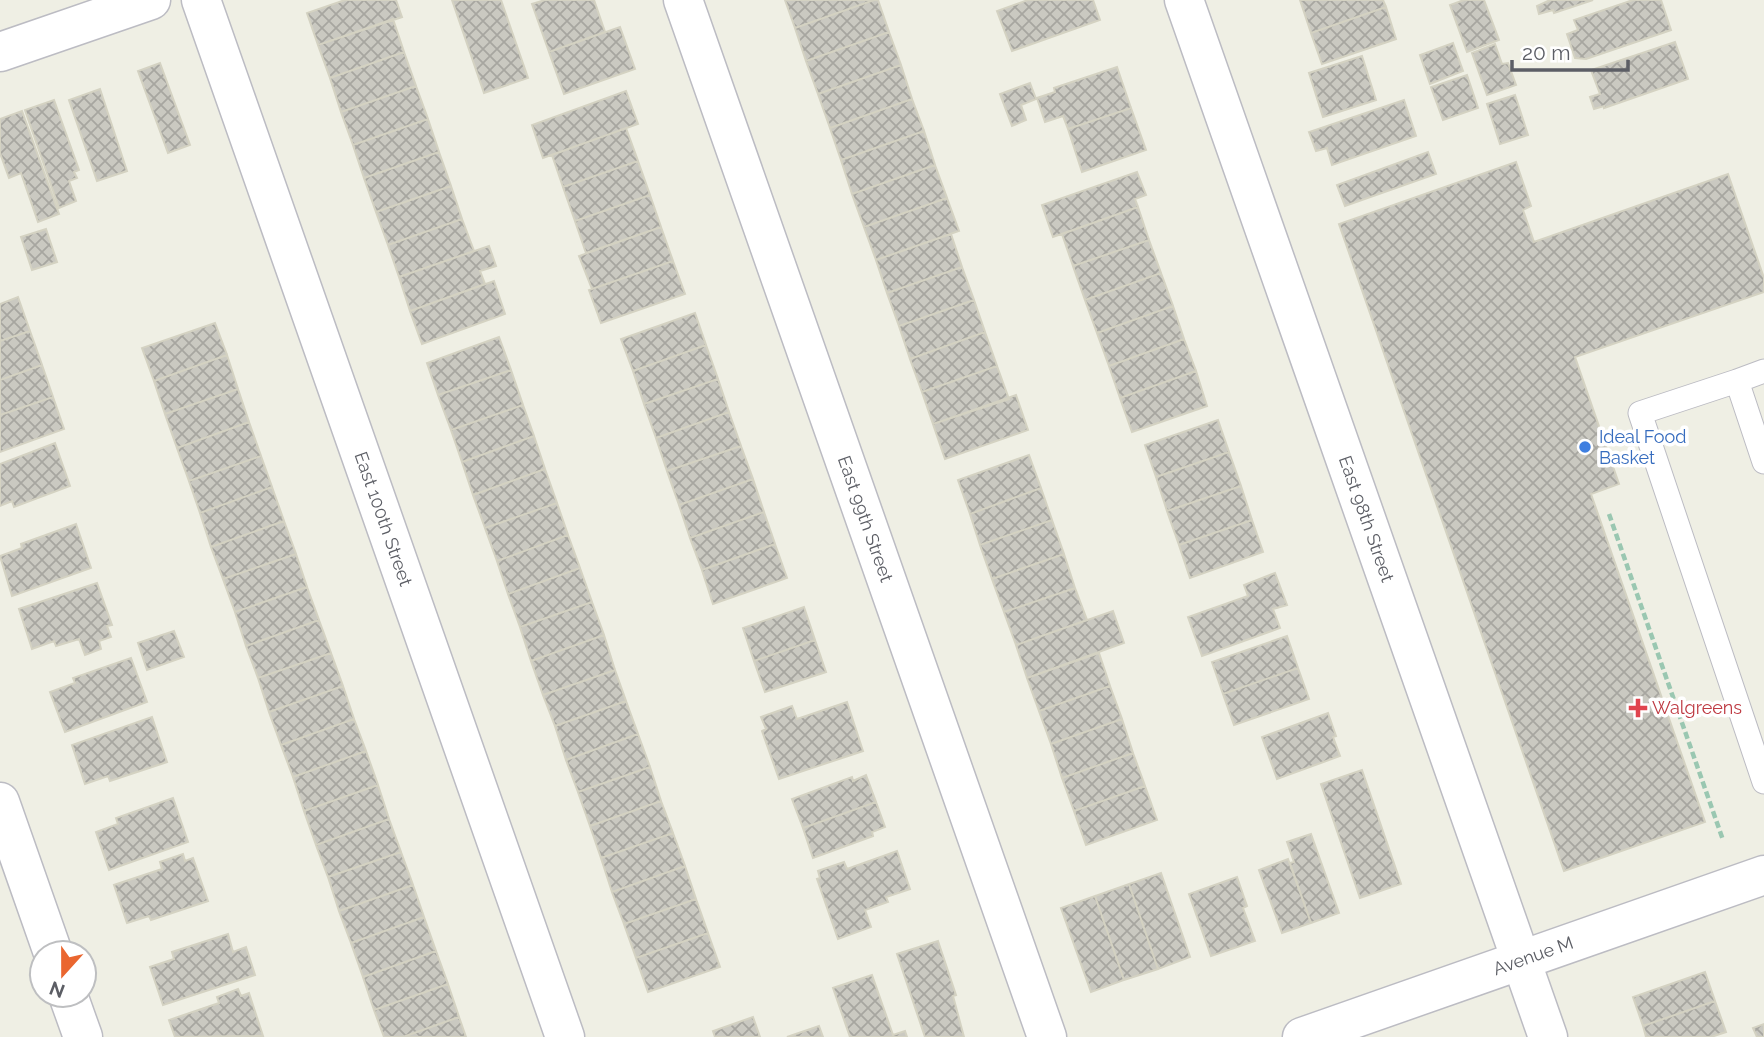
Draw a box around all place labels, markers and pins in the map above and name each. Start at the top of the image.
place label: Ideal Food Basket [1599,426,1686,468]
marker: Ideal Food Basket [1577,439,1593,455]
place label: Walgreens [1652,697,1742,718]
marker: Walgreens [1630,700,1646,716]

